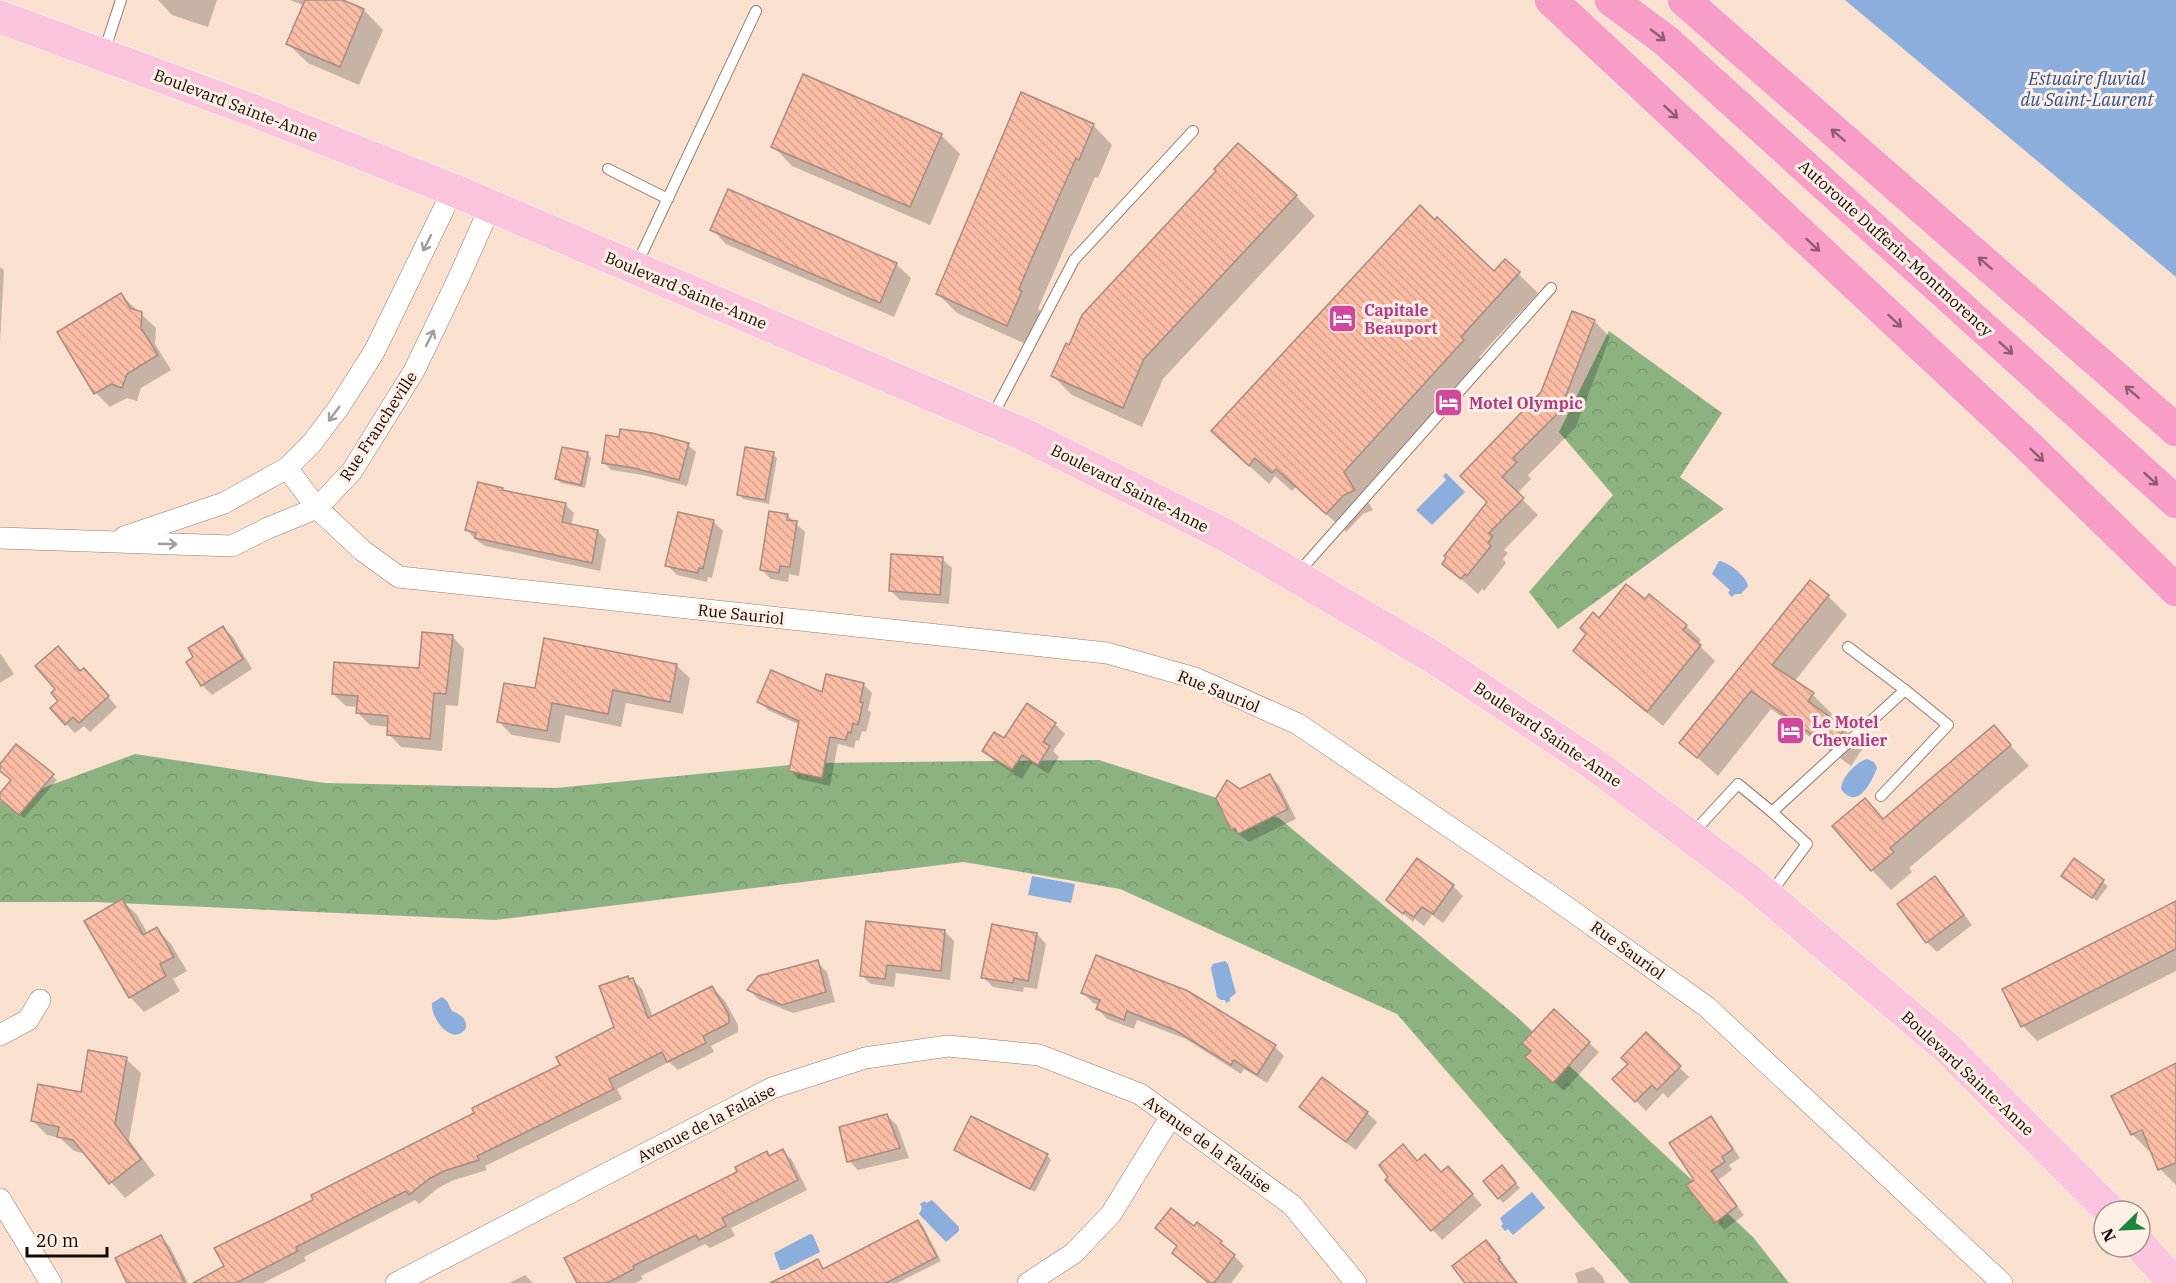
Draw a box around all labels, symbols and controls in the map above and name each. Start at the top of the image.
one-way arrow [1650,29,1666,41]
street label: Boulevard Sainte-Anne [151,64,321,146]
water label: Estuaire fluvial du Saint-Laurent [2020,67,2154,111]
one-way arrow [1663,104,1678,119]
one-way arrow [1831,128,1846,142]
street label: Autoroute Dufferin-Montmorency [1795,156,1998,341]
one-way arrow [420,233,432,251]
one-way arrow [1805,238,1820,252]
street label: Boulevard Sainte-Anne [602,247,770,333]
one-way arrow [1978,256,1993,270]
place label: Capitale Beauport [1364,300,1438,338]
hotel icon: Capitale Beauport [1327,303,1359,335]
one-way arrow [1887,314,1902,328]
one-way arrow [425,329,437,347]
one-way arrow [1998,341,2013,355]
street label: Rue Francheville [335,367,421,485]
one-way arrow [2125,385,2140,399]
hotel icon: Motel Olympic [1432,387,1464,419]
place label: Motel Olympic [1469,393,1583,413]
one-way arrow [328,406,341,422]
street label: Boulevard Sainte-Anne [1048,440,1212,536]
one-way arrow [2029,448,2044,462]
one-way arrow [2143,472,2158,486]
one-way arrow [158,538,178,550]
street label: Rue Sauriol [697,600,785,629]
street label: Rue Sauriol [1175,665,1263,717]
street label: Boulevard Sainte-Anne [1470,677,1626,791]
place label: Le Motel Chevalier [1812,712,1887,750]
hotel icon: Le Motel Chevalier [1775,715,1807,747]
street label: Rue Sauriol [1587,916,1669,984]
street label: Boulevard Sainte-Anne [1897,1006,2039,1140]
street label: Avenue de la Falaise [634,1080,778,1166]
street label: Avenue de la Falaise [1141,1091,1275,1197]
north arrow [2092,1199,2152,1259]
scale bar [27,1220,106,1258]
text: N [2097,1225,2120,1245]
text: 20 m [36,1229,79,1252]

